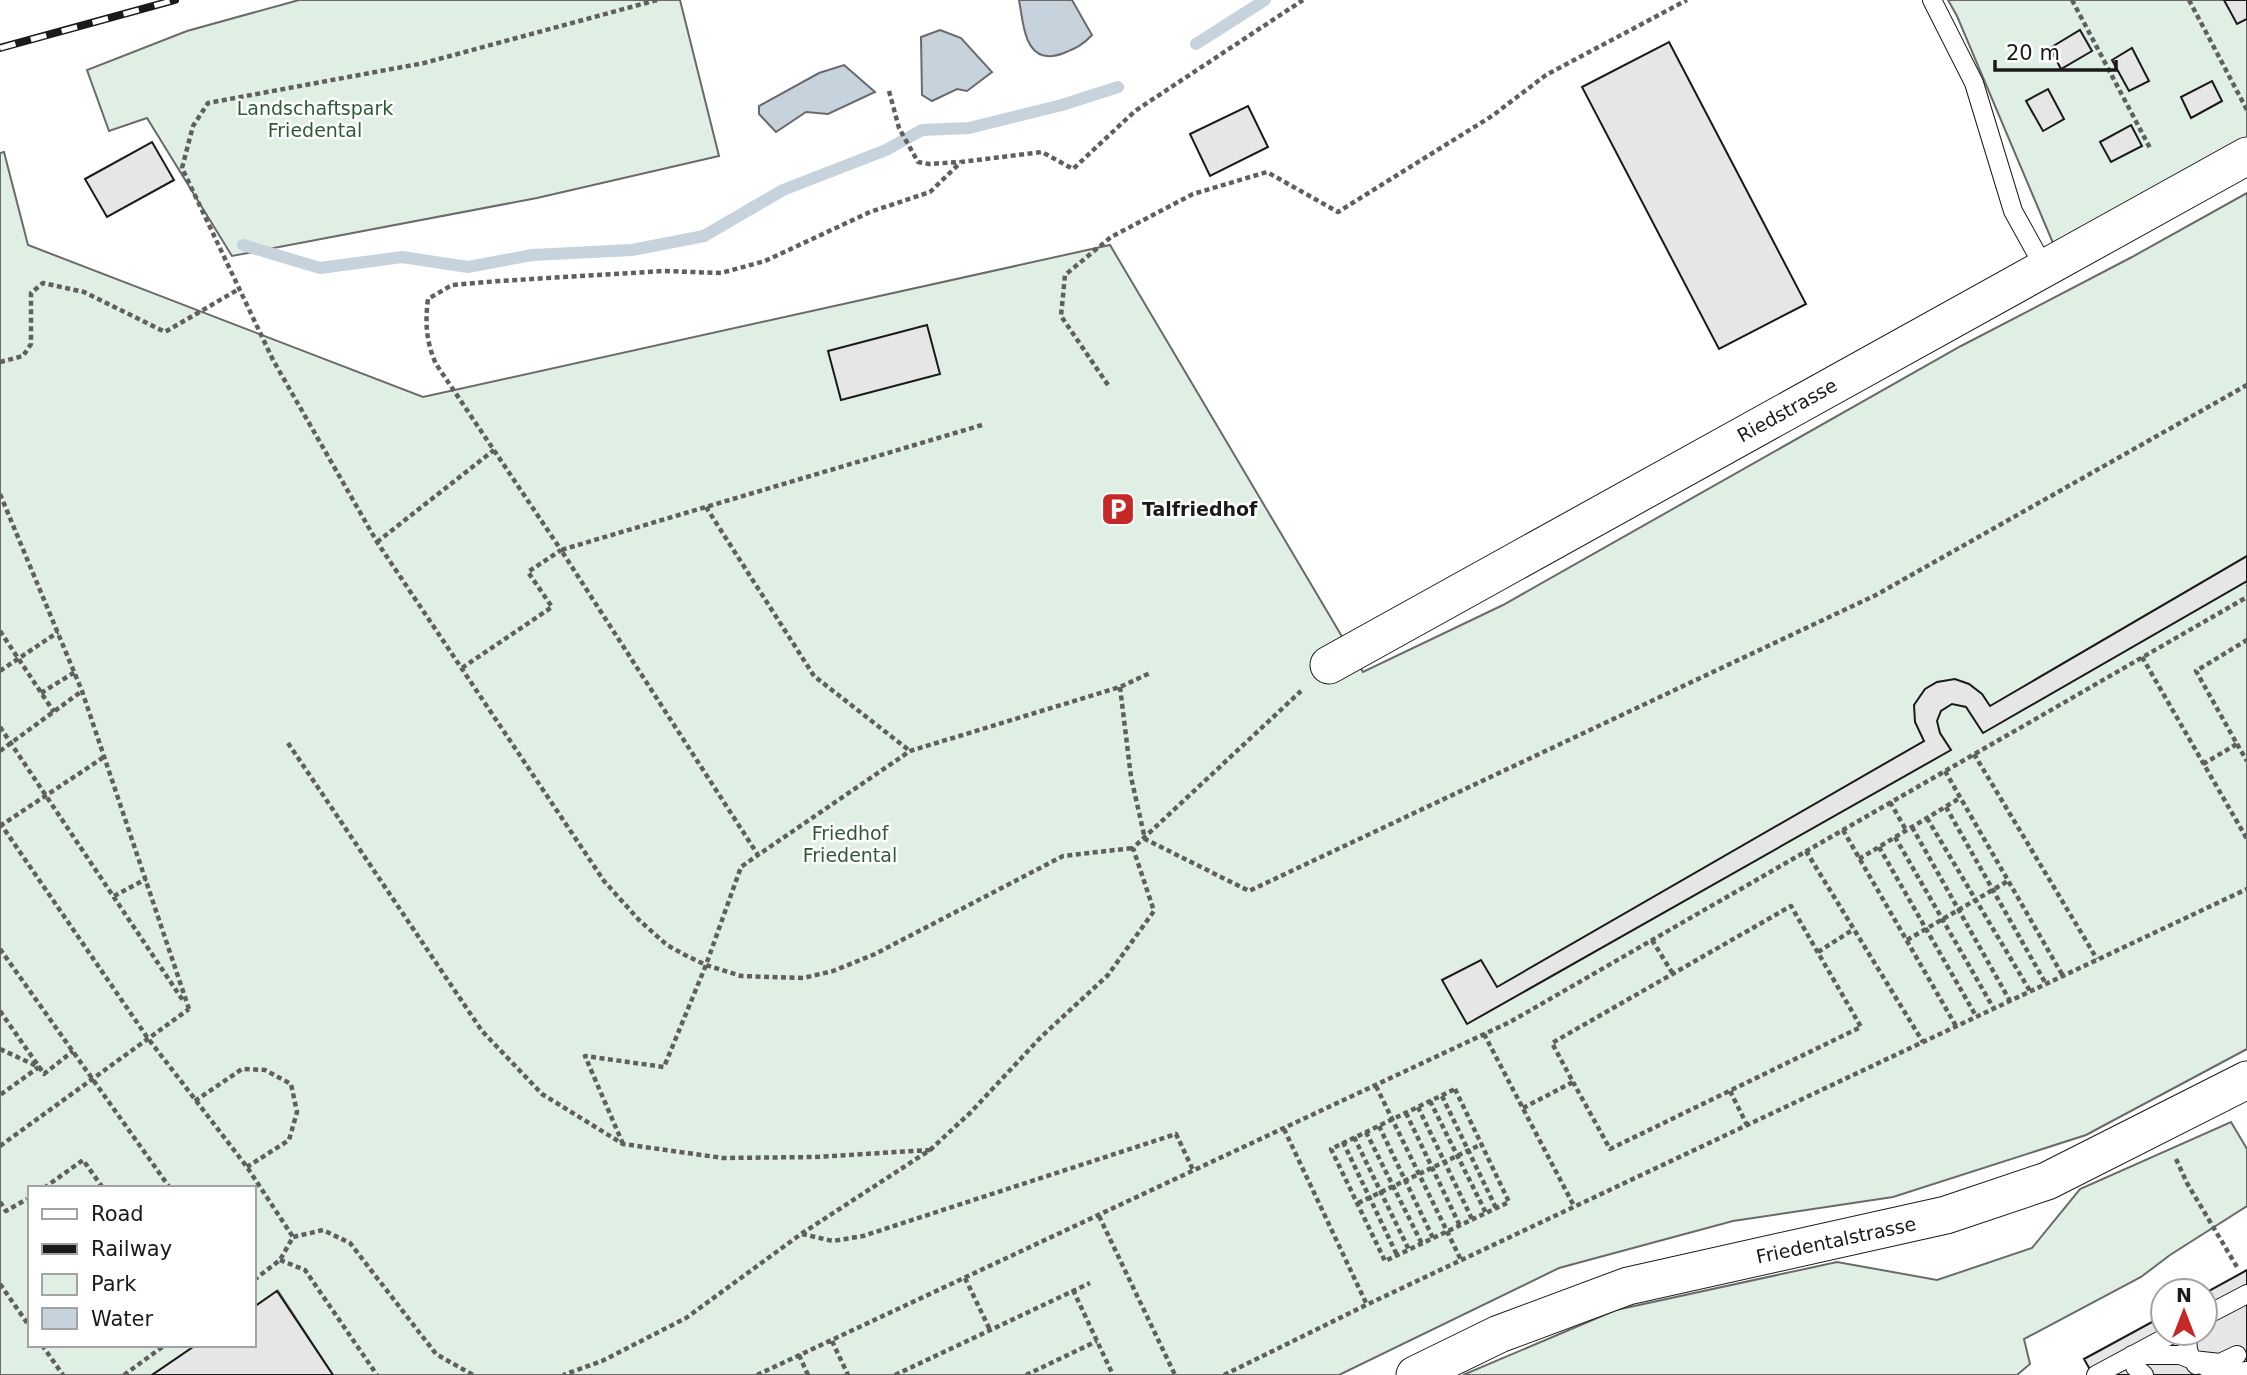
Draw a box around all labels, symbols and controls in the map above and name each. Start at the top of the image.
scale bar [1995,28,2116,72]
text: 20 m [2006,41,2060,65]
park label: Landschaftspark Friedental [237,97,393,141]
street label: Riedstrasse [1733,374,1841,446]
parking icon: Talfriedhof [1099,490,1137,528]
place label: Talfriedhof [1142,498,1258,520]
park label: Friedhof Friedental [803,822,897,866]
legend [28,1186,256,1347]
text: Road [91,1202,144,1226]
street label: Friedentalstrasse [1754,1212,1918,1268]
text: Railway [91,1237,172,1261]
text: Park [91,1272,137,1296]
north arrow [2149,1277,2219,1347]
text: N [2176,1284,2192,1306]
text: Water [91,1307,153,1331]

